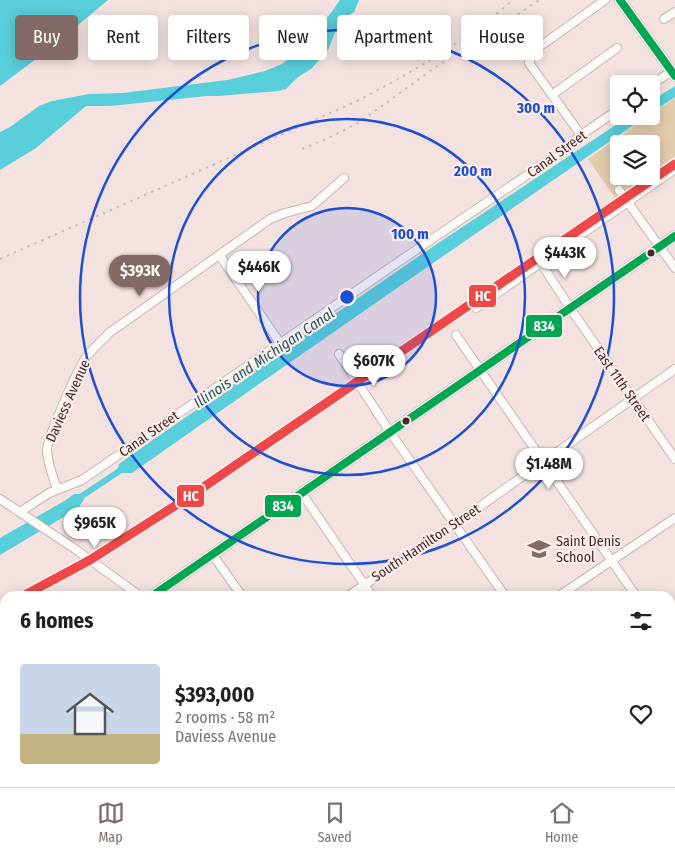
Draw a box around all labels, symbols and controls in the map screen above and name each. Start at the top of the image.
chip: Buy [15,15,78,60]
chip: Rent [88,15,158,60]
chip: Filters [168,15,249,60]
chip: New [259,15,327,60]
chip: Apartment [337,15,451,60]
chip: House [461,15,543,60]
map controls [610,75,660,185]
button: locate [610,75,660,125]
text: 300 m [516,99,555,117]
street label: Canal Street [524,126,590,181]
button: layers [610,135,660,185]
text: 200 m [453,162,492,180]
text: 100 m [391,225,429,243]
pin: $443K [530,236,600,279]
text: $443K [544,243,586,262]
unlabelled marker [646,248,656,258]
pin: $446K [224,250,294,293]
pin: $393K [105,254,175,297]
text: $446K [238,257,280,276]
text: $393K [120,261,160,280]
line badge: HC [468,284,497,308]
centre of rings [338,288,356,306]
text: HC [475,288,492,305]
water label: Illinois and Michigan Canal [190,304,338,412]
line badge: 834 [525,314,563,338]
text: 834 [533,318,555,335]
street label: East 11th Street [590,343,654,425]
pin: $607K [339,344,409,387]
text: $607K [354,351,394,370]
street label: Daviess Avenue [42,357,94,445]
street label: Canal Street [116,407,183,461]
unlabelled marker [401,416,411,426]
pin: $1.48M [508,448,590,490]
text: $1.48M [526,454,572,473]
line badge: HC [176,484,205,508]
text: HC [183,488,200,505]
line badge: 834 [264,494,302,518]
text: 834 [272,498,294,515]
street label: South Hamilton Street [369,500,484,586]
pin: $965K [60,506,130,549]
text: $965K [74,513,116,532]
place label: Saint Denis School [556,533,621,566]
school or university icon: Saint Denis School [526,536,552,562]
icon: filters [627,607,655,635]
text: 6 homes [20,608,93,634]
text: $393,000 [175,682,254,708]
icon: home [60,684,120,744]
icon: heart [627,700,655,728]
text: 2 rooms · 58 m² [175,708,275,727]
text: Daviess Avenue [175,727,276,746]
tab: Map [97,799,125,846]
tab: Saved [318,799,352,846]
tab: Home [545,799,578,846]

